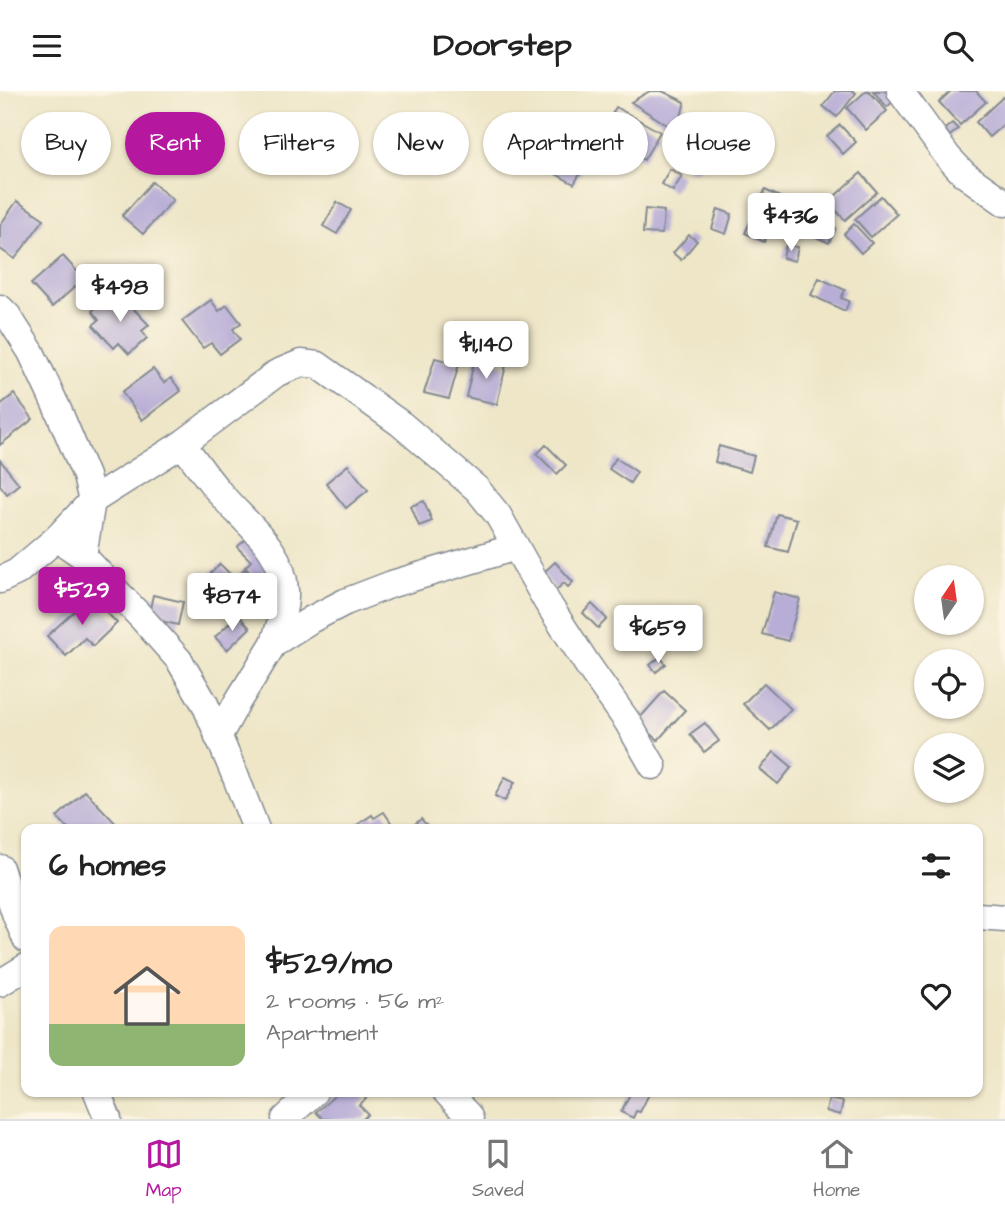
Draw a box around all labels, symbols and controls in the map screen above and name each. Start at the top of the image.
text: Doorstep [433,23,572,68]
icon: menu [28,27,66,65]
icon: search [939,27,977,65]
chip: Buy [21,112,111,175]
chip: Rent [125,112,225,175]
chip: Filters [239,112,359,175]
chip: New [373,112,469,175]
chip: Apartment [483,112,648,175]
chip: House [662,112,775,175]
pin: $436 [750,193,832,253]
text: $436 [764,200,818,232]
pin: $498 [79,265,161,324]
text: $498 [92,271,148,303]
pin: $1,140 [429,321,543,381]
text: $1,140 [460,328,512,360]
north arrow [914,565,984,635]
map controls [914,565,984,803]
pin: $529 [41,567,123,627]
pin: $874 [191,573,273,633]
text: $529 [54,574,110,606]
text: $874 [203,580,261,612]
pin: $659 [617,605,699,665]
text: $659 [630,612,686,644]
button: locate [914,649,984,719]
button: layers [914,733,984,803]
text: 6 homes [49,845,166,887]
icon: filters [917,847,955,885]
text: $529/mo [266,943,392,985]
icon: home [105,954,189,1038]
icon: heart [917,977,955,1015]
text: 2 rooms · 56 m² [266,985,444,1017]
text: Apartment [266,1017,378,1049]
tab: Map [145,1135,183,1204]
tab: Saved [472,1135,524,1204]
tab: Home [813,1135,860,1204]

